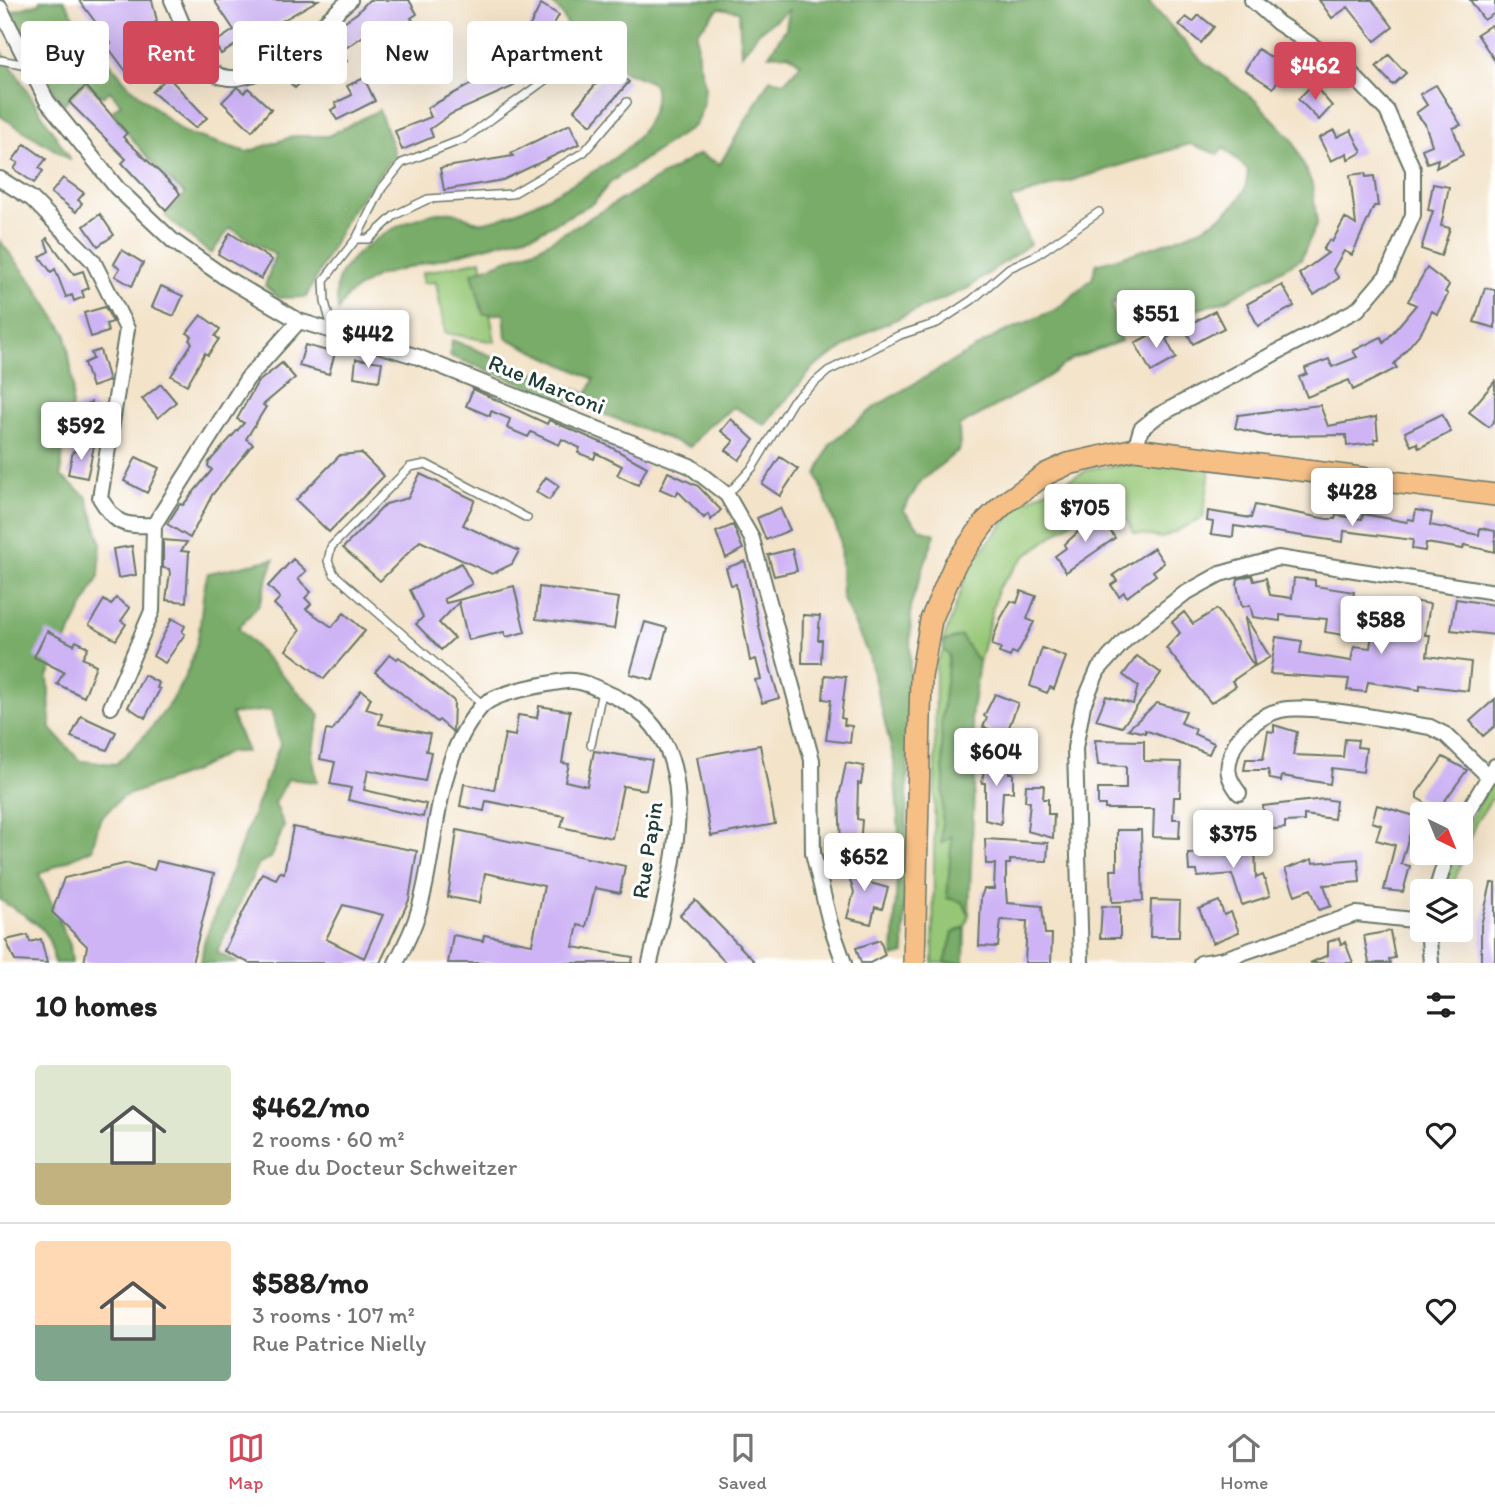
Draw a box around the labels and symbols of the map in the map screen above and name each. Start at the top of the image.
pin: $462 [1274,42,1356,102]
pin: $551 [1115,290,1197,350]
pin: $442 [327,310,409,370]
street label: Rue Marconi [484,348,610,420]
pin: $592 [40,402,122,462]
pin: $428 [1311,468,1393,528]
pin: $705 [1044,484,1126,544]
pin: $588 [1340,596,1422,656]
pin: $604 [955,728,1037,788]
street label: Rue Papin [625,799,669,901]
north arrow [1410,802,1474,864]
pin: $375 [1192,810,1274,870]
pin: $652 [823,834,905,893]

